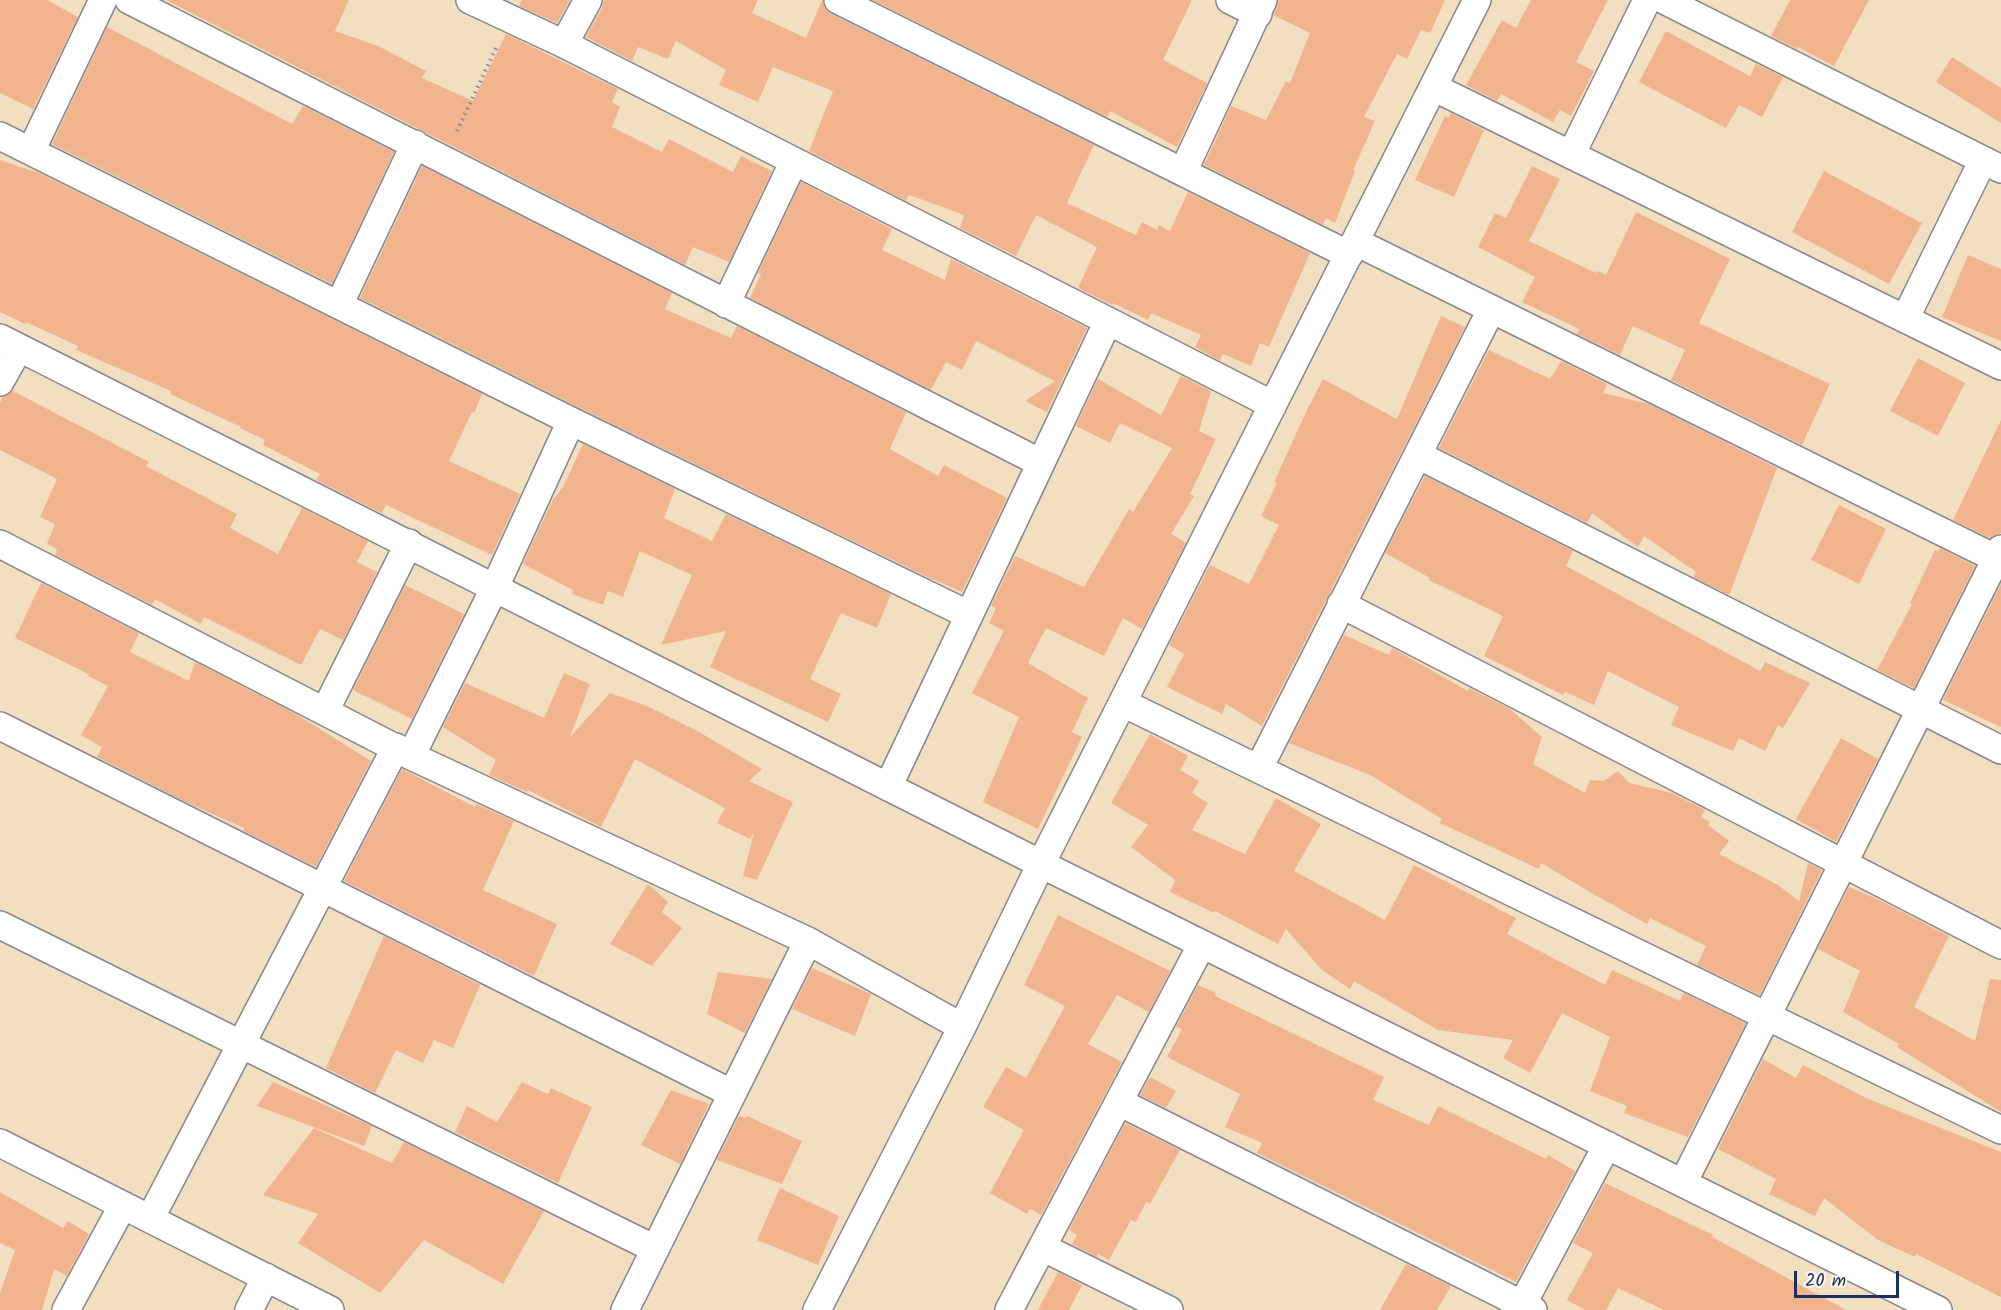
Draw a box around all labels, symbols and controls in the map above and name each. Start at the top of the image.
scale bar [1797,1259,1902,1297]
text: 20 m [1805,1267,1846,1296]

